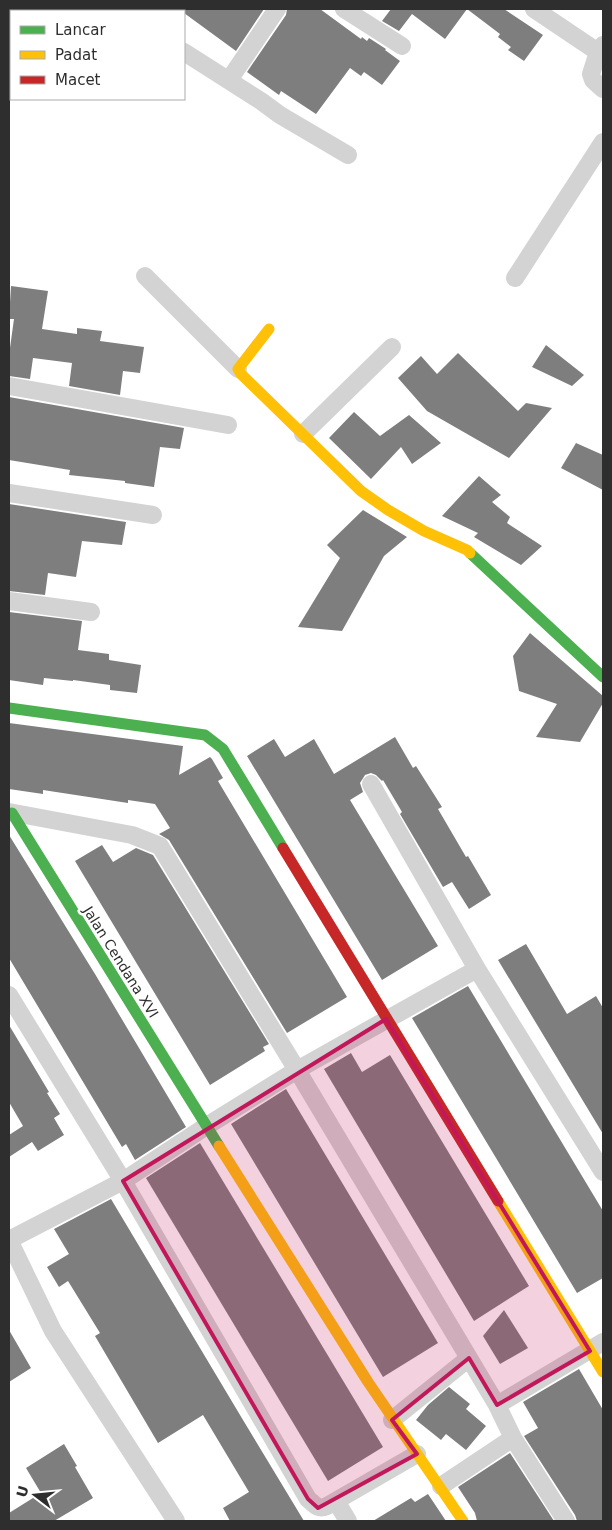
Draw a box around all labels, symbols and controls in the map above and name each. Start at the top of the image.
legend [10,10,185,100]
text: Lancar [55,21,106,39]
text: Padat [55,46,97,64]
text: Macet [55,71,101,89]
street label: Jalan Cendana XVI [80,902,162,1021]
north arrow [10,1470,60,1520]
text: U [13,1484,32,1499]

